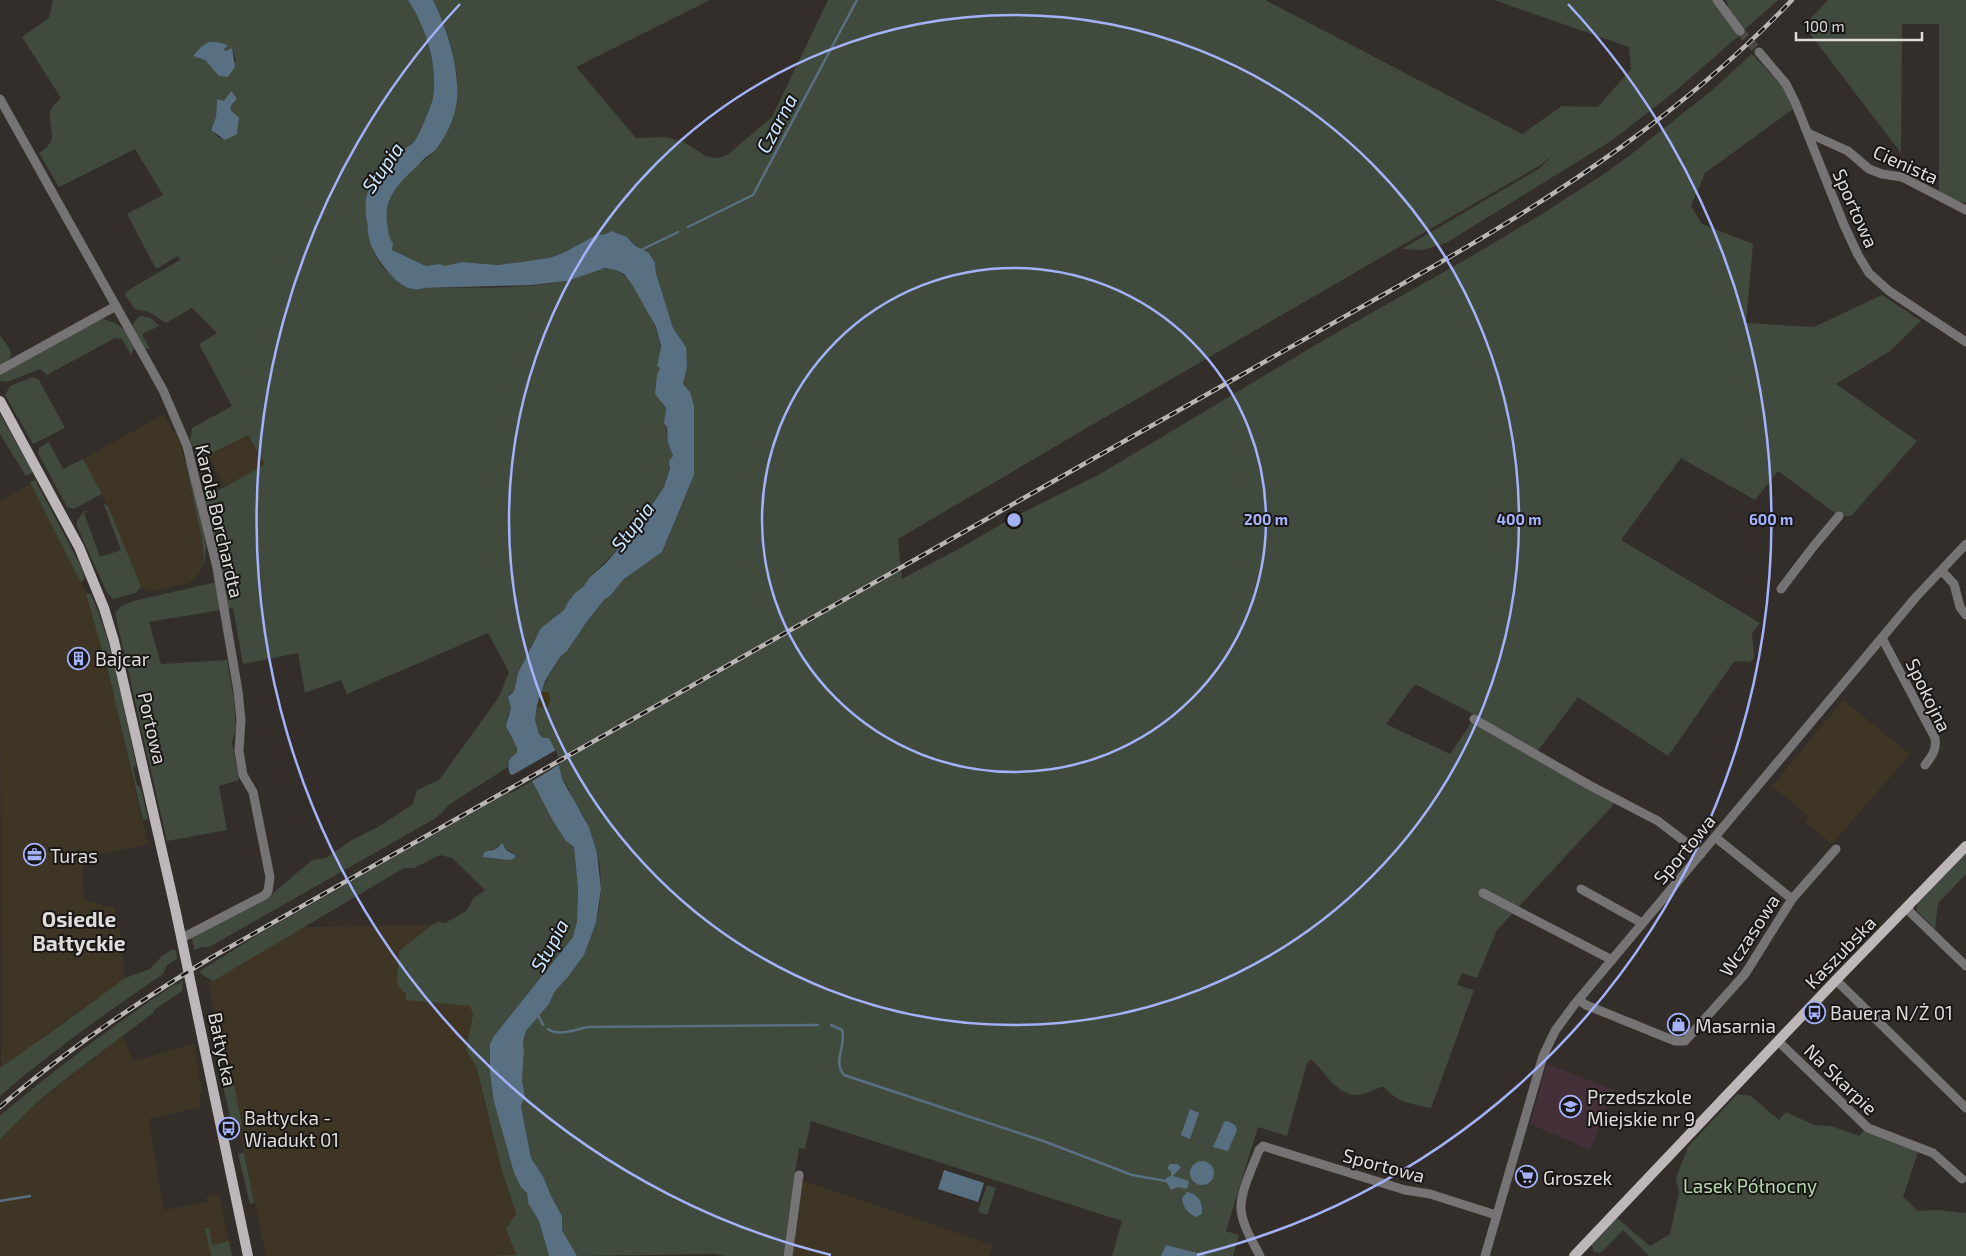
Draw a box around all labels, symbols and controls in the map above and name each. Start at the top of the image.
scale bar [1796,10,1922,42]
text: 100 m [1804,17,1845,35]
water label: Czarna [750,89,802,157]
water label: Słupia [356,137,408,197]
street label: Cienista [1870,139,1942,189]
street label: Sportowa [1828,165,1884,251]
street label: Karola Borchardta [191,442,249,600]
water label: Słupia [605,496,659,556]
text: 200 m [1244,510,1288,528]
text: 400 m [1497,510,1541,528]
text: 600 m [1749,510,1793,528]
centre of rings [1005,511,1023,529]
building icon: Bajcar [67,646,91,670]
place label: Bajcar [95,647,150,670]
street label: Spokojna [1901,655,1957,735]
street label: Portowa [134,690,172,766]
street label: Sportowa [1648,809,1720,889]
office icon: Turas [22,843,46,867]
place label: Turas [50,844,98,867]
street label: Wczasowa [1714,890,1784,980]
district label: Osiedle Bałtyckie [32,906,126,956]
street label: Kaszubska [1800,911,1880,993]
water label: Słupia [525,915,573,975]
bus stop icon: Bauera N/Ż 01 [1802,1000,1826,1024]
place label: Bauera N/Ż 01 [1830,1001,1953,1024]
street label: Bałtycka [204,1010,242,1088]
shop icon: Masarnia [1667,1013,1691,1037]
place label: Masarnia [1695,1014,1776,1037]
street label: Na Skarpie [1800,1039,1882,1119]
place label: Przedszkole Miejskie nr 9 [1587,1085,1695,1130]
school or university icon: Przedszkole Miejskie nr 9 [1559,1095,1583,1119]
place label: Bałtycka - Wiadukt 01 [244,1106,339,1151]
bus stop icon: Bałtycka - Wiadukt 01 [216,1116,240,1140]
street label: Sportowa [1340,1143,1428,1187]
supermarket icon: Groszek [1515,1165,1539,1189]
place label: Groszek [1543,1166,1613,1189]
park label: Lasek Północny [1683,1174,1817,1197]

